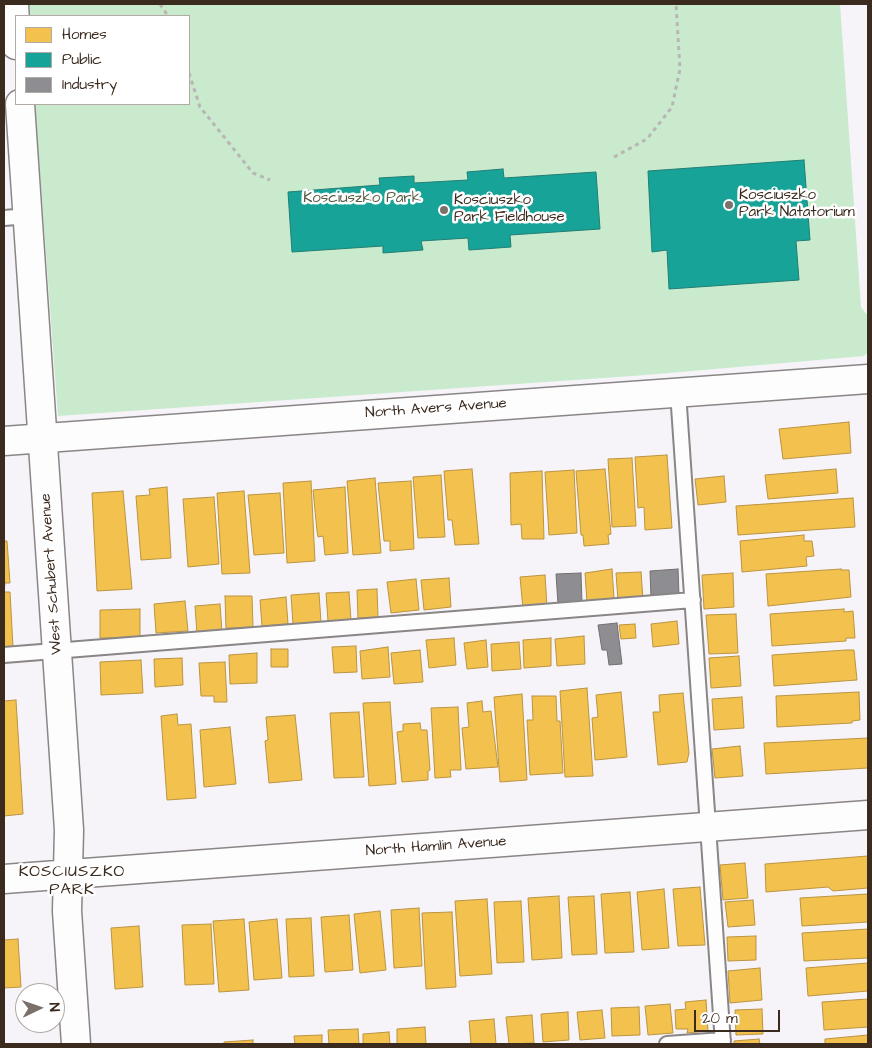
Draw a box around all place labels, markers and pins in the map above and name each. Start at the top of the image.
place label: Kosciuszko Park Natatorium [739,187,855,222]
place label: Kosciuszko Park Fieldhouse [454,192,565,227]
marker: Kosciuszko Park Natatorium [723,199,735,211]
marker: Kosciuszko Park Fieldhouse [438,204,450,216]

